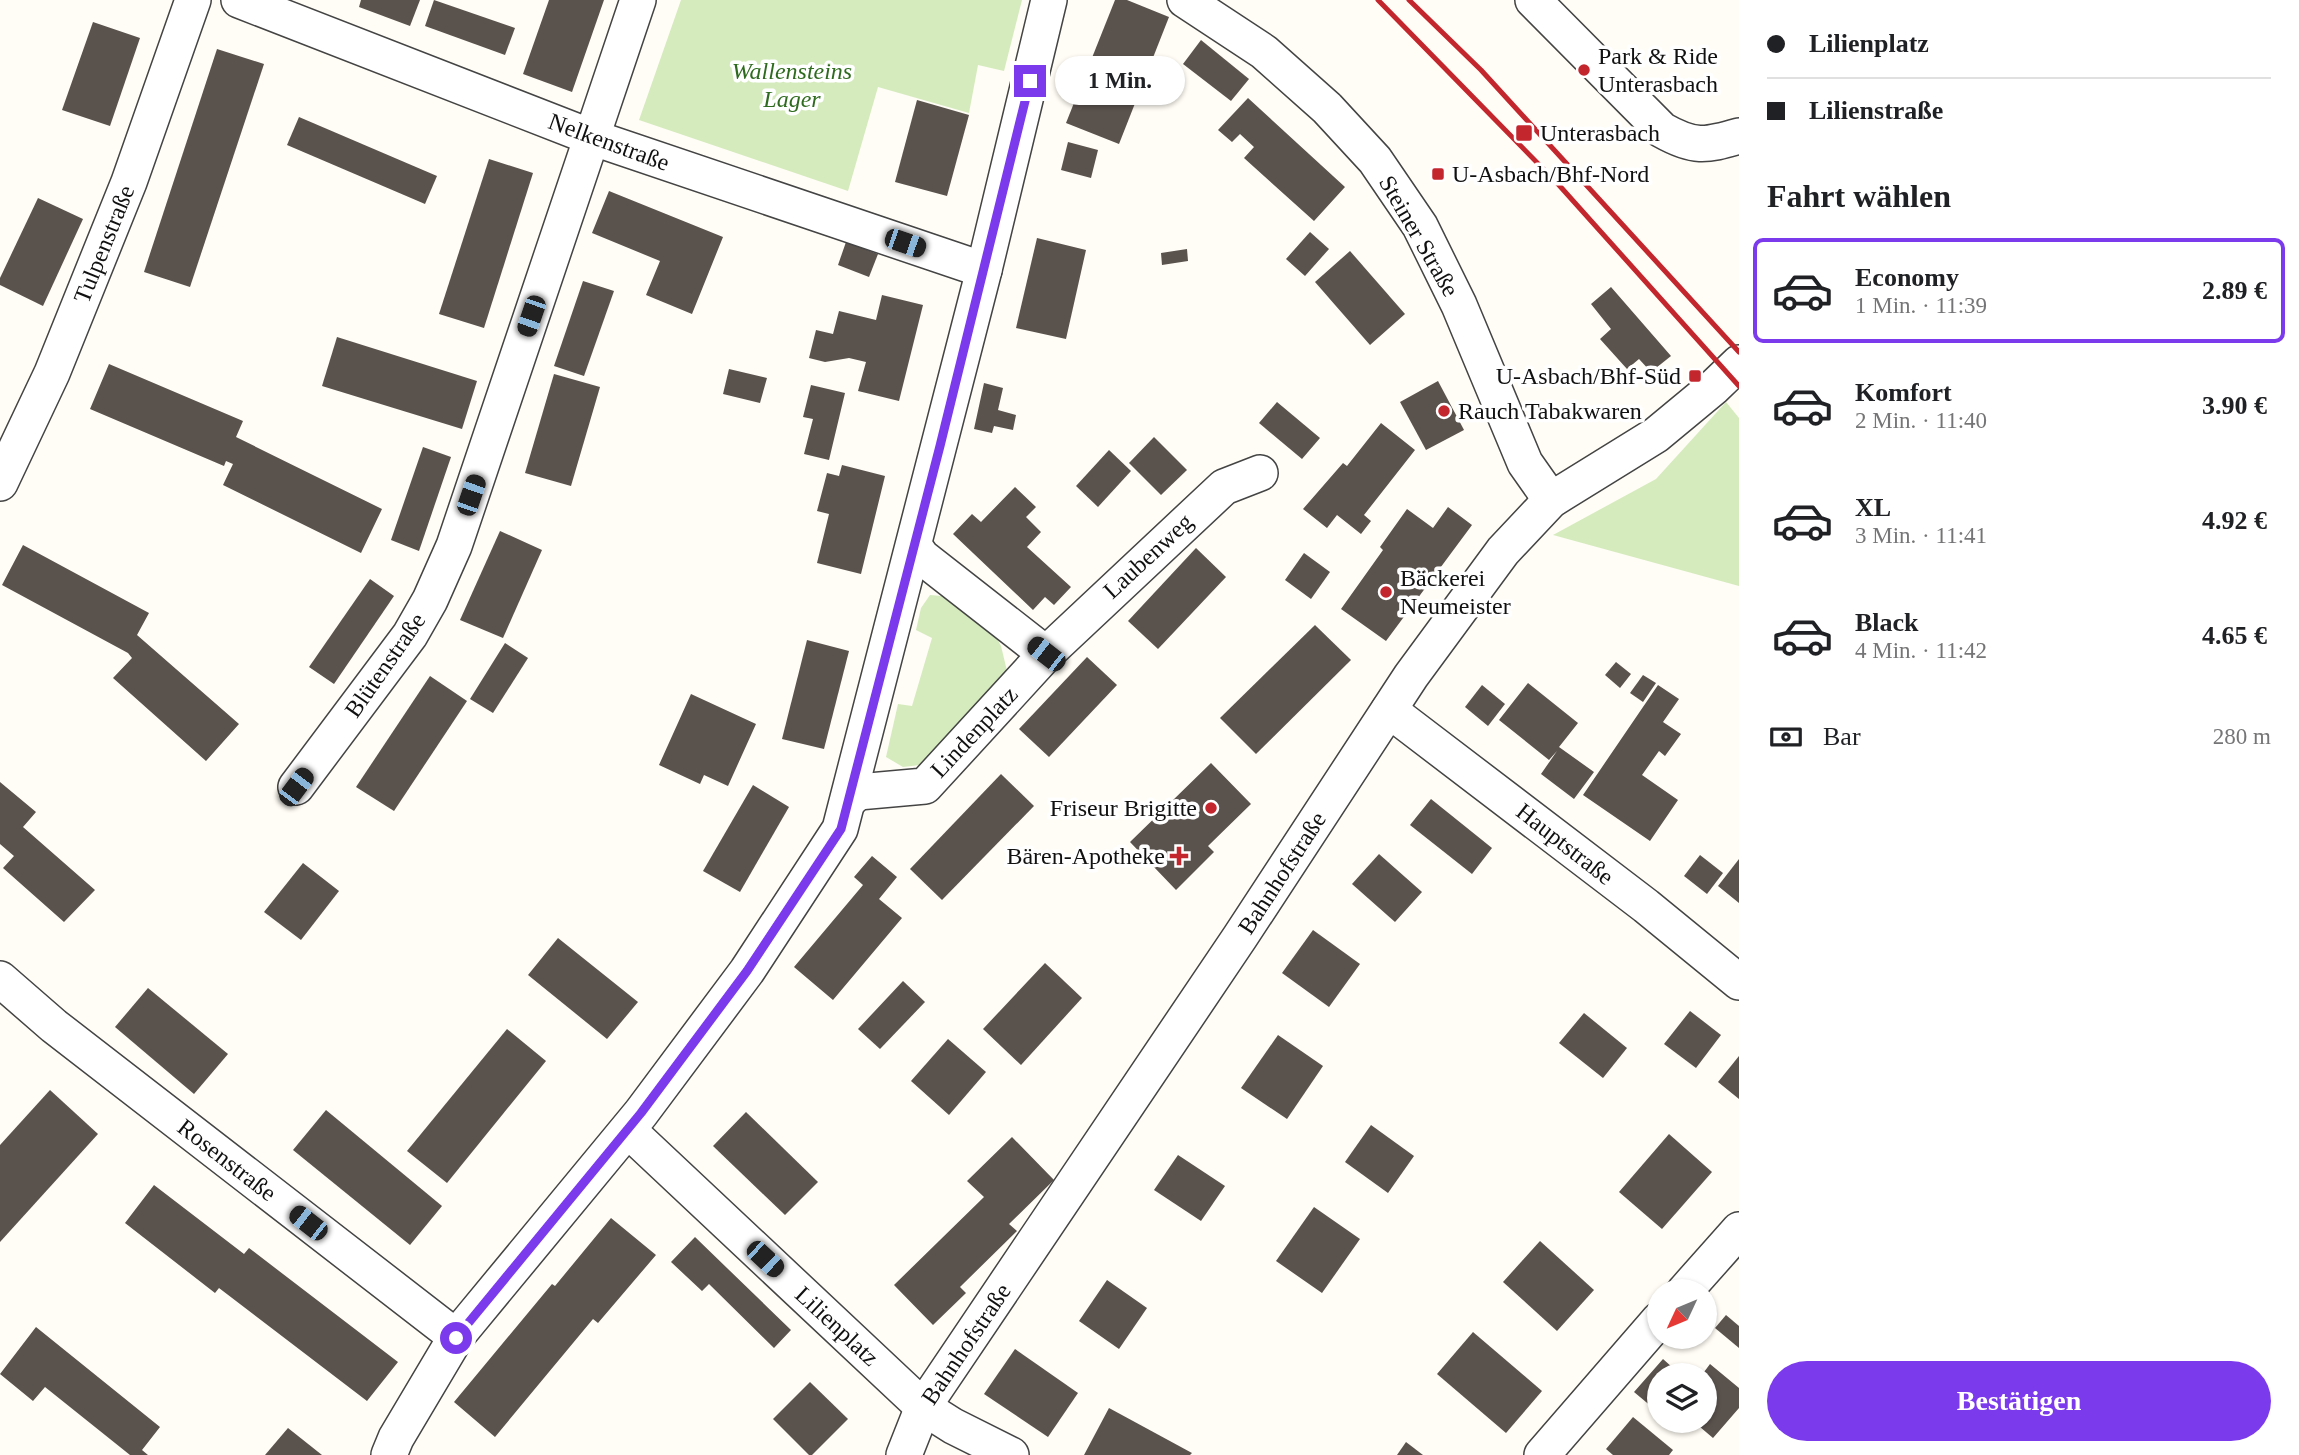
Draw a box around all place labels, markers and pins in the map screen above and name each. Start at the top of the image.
place label: Park & Ride Unterasbach [1598,43,1718,97]
marker: Park & Ride Unterasbach [1576,62,1592,78]
place label: Unterasbach [1540,120,1660,146]
marker: Unterasbach [1514,123,1534,143]
place label: U-Asbach/Bhf-Nord [1452,161,1649,187]
marker: U-Asbach/Bhf-Nord [1430,166,1446,182]
place label: U-Asbach/Bhf-Süd [1496,363,1681,389]
marker: U-Asbach/Bhf-Süd [1687,368,1703,384]
place label: Rauch Tabakwaren [1458,398,1642,424]
marker: Rauch Tabakwaren [1436,403,1452,419]
place label: Bäckerei Neumeister [1400,565,1511,619]
marker: Bäckerei Neumeister [1378,584,1394,600]
place label: Friseur Brigitte [1050,795,1197,821]
marker: Friseur Brigitte [1203,800,1219,816]
place label: Bären-Apotheke [1006,843,1165,869]
marker: Bären-Apotheke [1171,848,1187,864]

